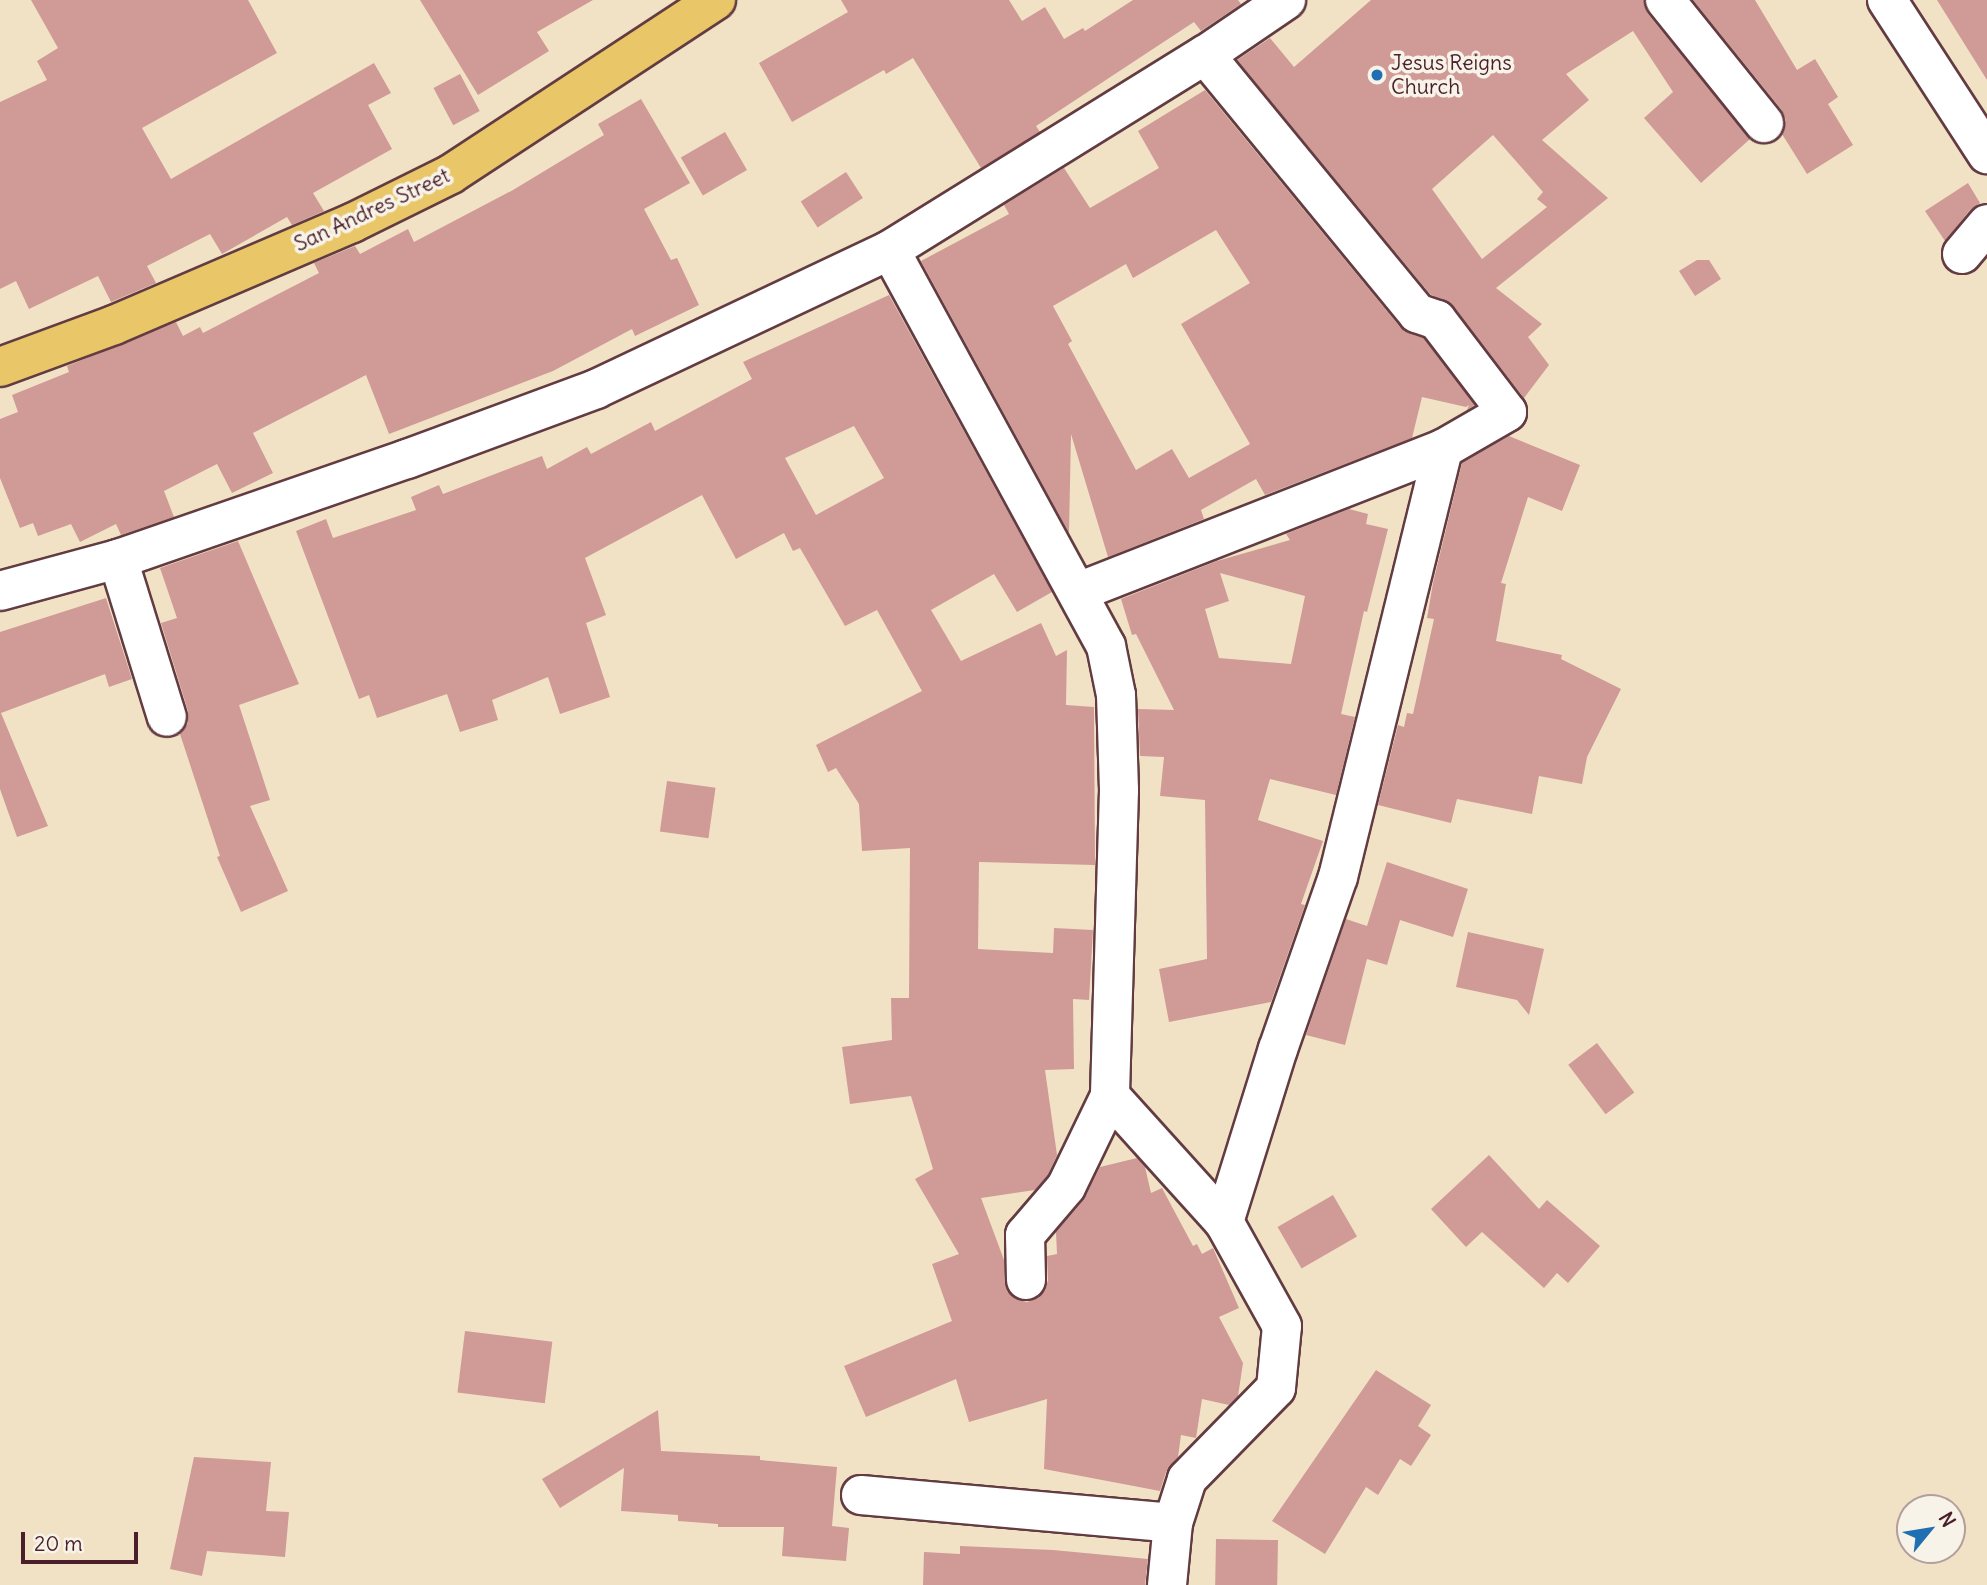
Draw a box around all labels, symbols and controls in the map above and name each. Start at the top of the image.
place label: Jesus Reigns Church [1391,50,1512,100]
marker: Jesus Reigns Church [1369,67,1385,83]
street label: San Andres Street [290,163,454,257]
north arrow [1896,1494,1966,1564]
text: N [1934,1508,1961,1531]
scale bar [24,1518,142,1562]
text: 20 m [34,1530,83,1557]

